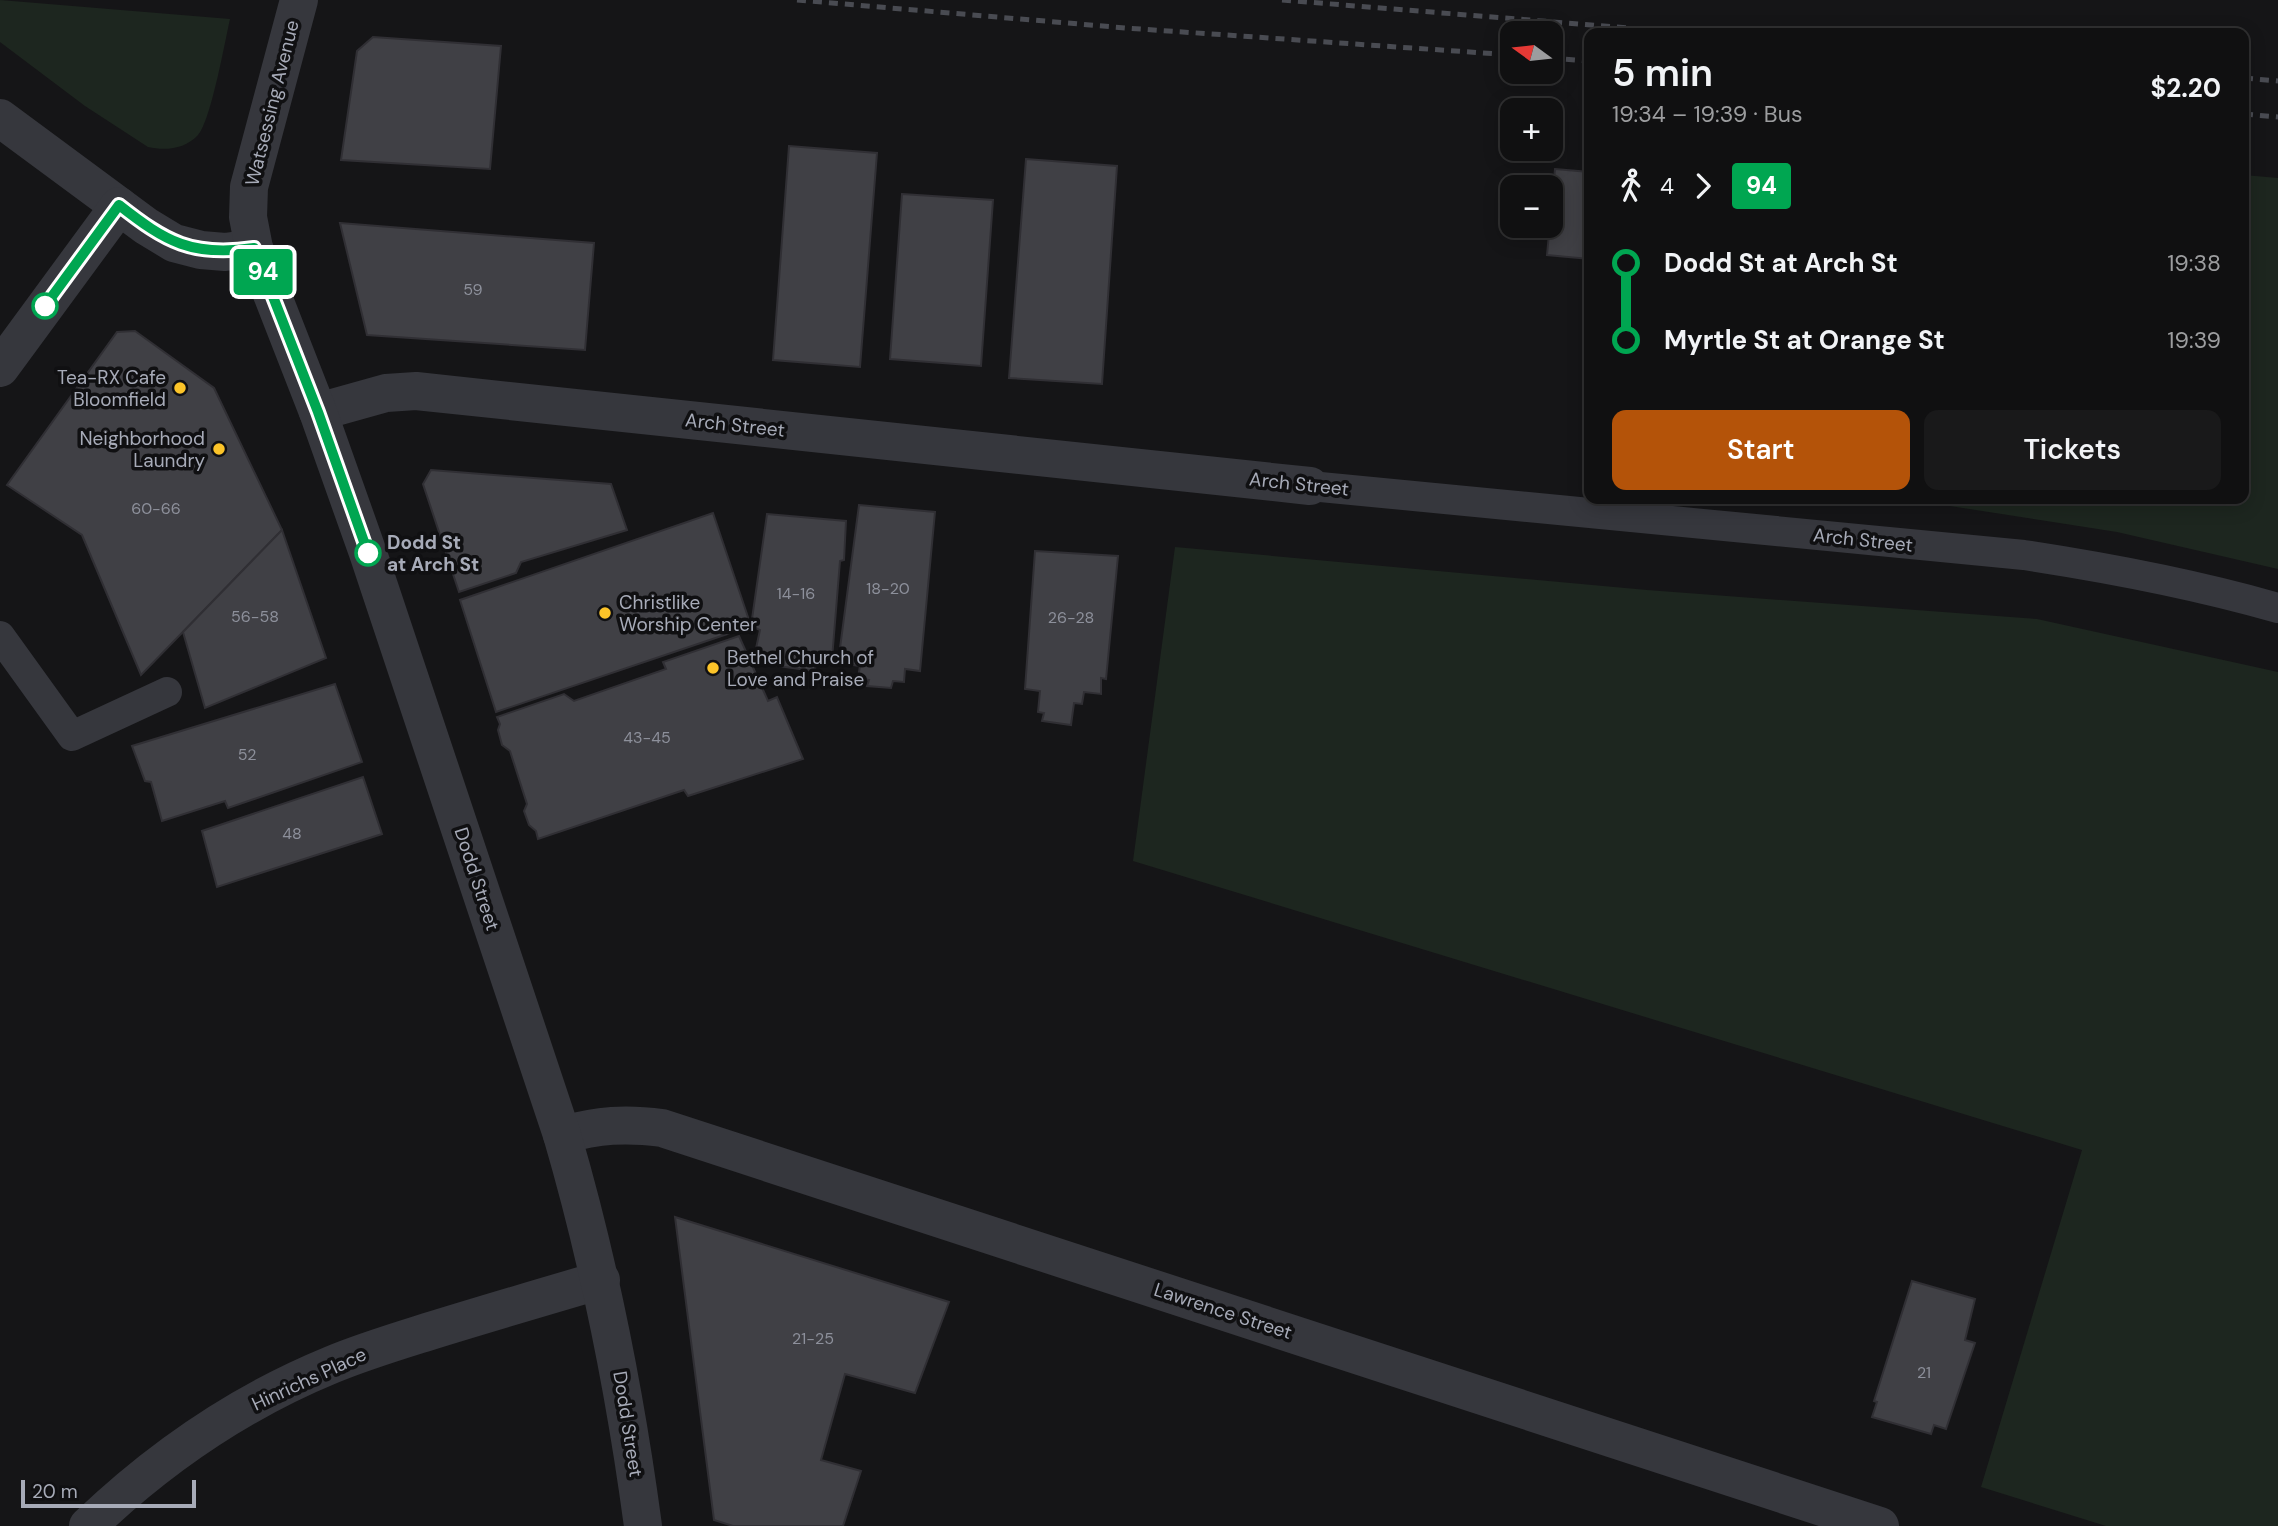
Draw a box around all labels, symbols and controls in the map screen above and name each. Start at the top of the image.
street label: Watsessing Avenue [239,17,305,189]
north arrow [1500,21,1563,84]
map controls [1500,21,1563,238]
text: 5 min [1612,48,1713,98]
text: $2.20 [2151,71,2221,105]
button: + [1500,98,1563,161]
text: 19:34 – 19:39 · Bus [1612,99,1802,129]
icon: walk [1612,167,1650,205]
icon: forward [1684,167,1722,205]
text: 94 [1746,170,1777,201]
text: 4 [1660,171,1674,201]
button: − [1500,175,1563,238]
text: Dodd St at Arch St [1664,246,1898,280]
text: 19:38 [2167,248,2221,278]
line badge: 94 [232,249,294,295]
text: 94 [248,256,278,287]
house number: 59 [463,279,483,300]
unlabelled marker [32,293,58,319]
text: Myrtle St at Orange St [1664,323,1945,357]
text: 19:39 [2167,325,2221,355]
place label: Tea-RX Cafe Bloomfield [57,365,166,412]
marker: Tea-RX Cafe Bloomfield [172,380,188,396]
street label: Arch Street [684,407,786,443]
button: Start [1612,410,1910,490]
button: Tickets [1924,410,2221,490]
place label: Neighborhood Laundry [79,426,205,473]
marker: Neighborhood Laundry [211,441,227,457]
street label: Arch Street [1248,466,1350,502]
house number: 60-66 [131,498,181,519]
street label: Arch Street [1812,522,1914,558]
place label: Dodd St at Arch St [387,530,479,577]
marker: Dodd St at Arch St [355,540,381,566]
house number: 18-20 [866,578,910,599]
house number: 14-16 [777,583,815,604]
place label: Christlike Worship Center [619,590,757,637]
marker: Christlike Worship Center [597,605,613,621]
house number: 56-58 [231,606,279,627]
house number: 26-28 [1048,607,1094,628]
place label: Bethel Church of Love and Praise [727,645,874,692]
marker: Bethel Church of Love and Praise [705,660,721,676]
house number: 43-45 [623,727,671,748]
house number: 52 [238,744,256,765]
house number: 48 [282,823,302,844]
street label: Dodd Street [449,824,505,934]
street label: Lawrence Street [1151,1277,1295,1345]
house number: 21-25 [792,1328,834,1349]
street label: Hinrichs Place [248,1342,370,1416]
house number: 21 [1917,1362,1931,1383]
street label: Dodd Street [607,1369,649,1479]
scale bar [21,1477,196,1509]
text: 20 m [32,1479,78,1504]

